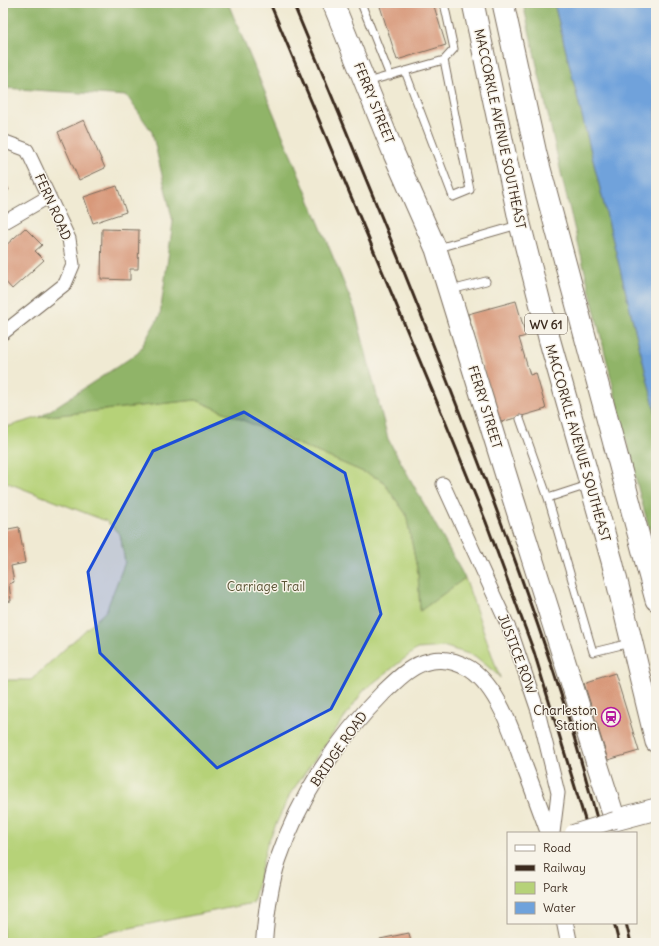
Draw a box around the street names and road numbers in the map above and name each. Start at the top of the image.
street label: MACCORKLE AVENUE SOUTHEAST [470,27,530,231]
street label: FERRY STREET [350,60,398,146]
street label: FERN ROAD [31,171,75,243]
road number: WV 61 [525,314,567,334]
street label: MACCORKLE AVENUE SOUTHEAST [542,342,614,544]
street label: FERRY STREET [464,363,506,451]
street label: JUSTICE ROW [494,612,540,697]
street label: BRIDGE ROAD [307,708,371,790]

